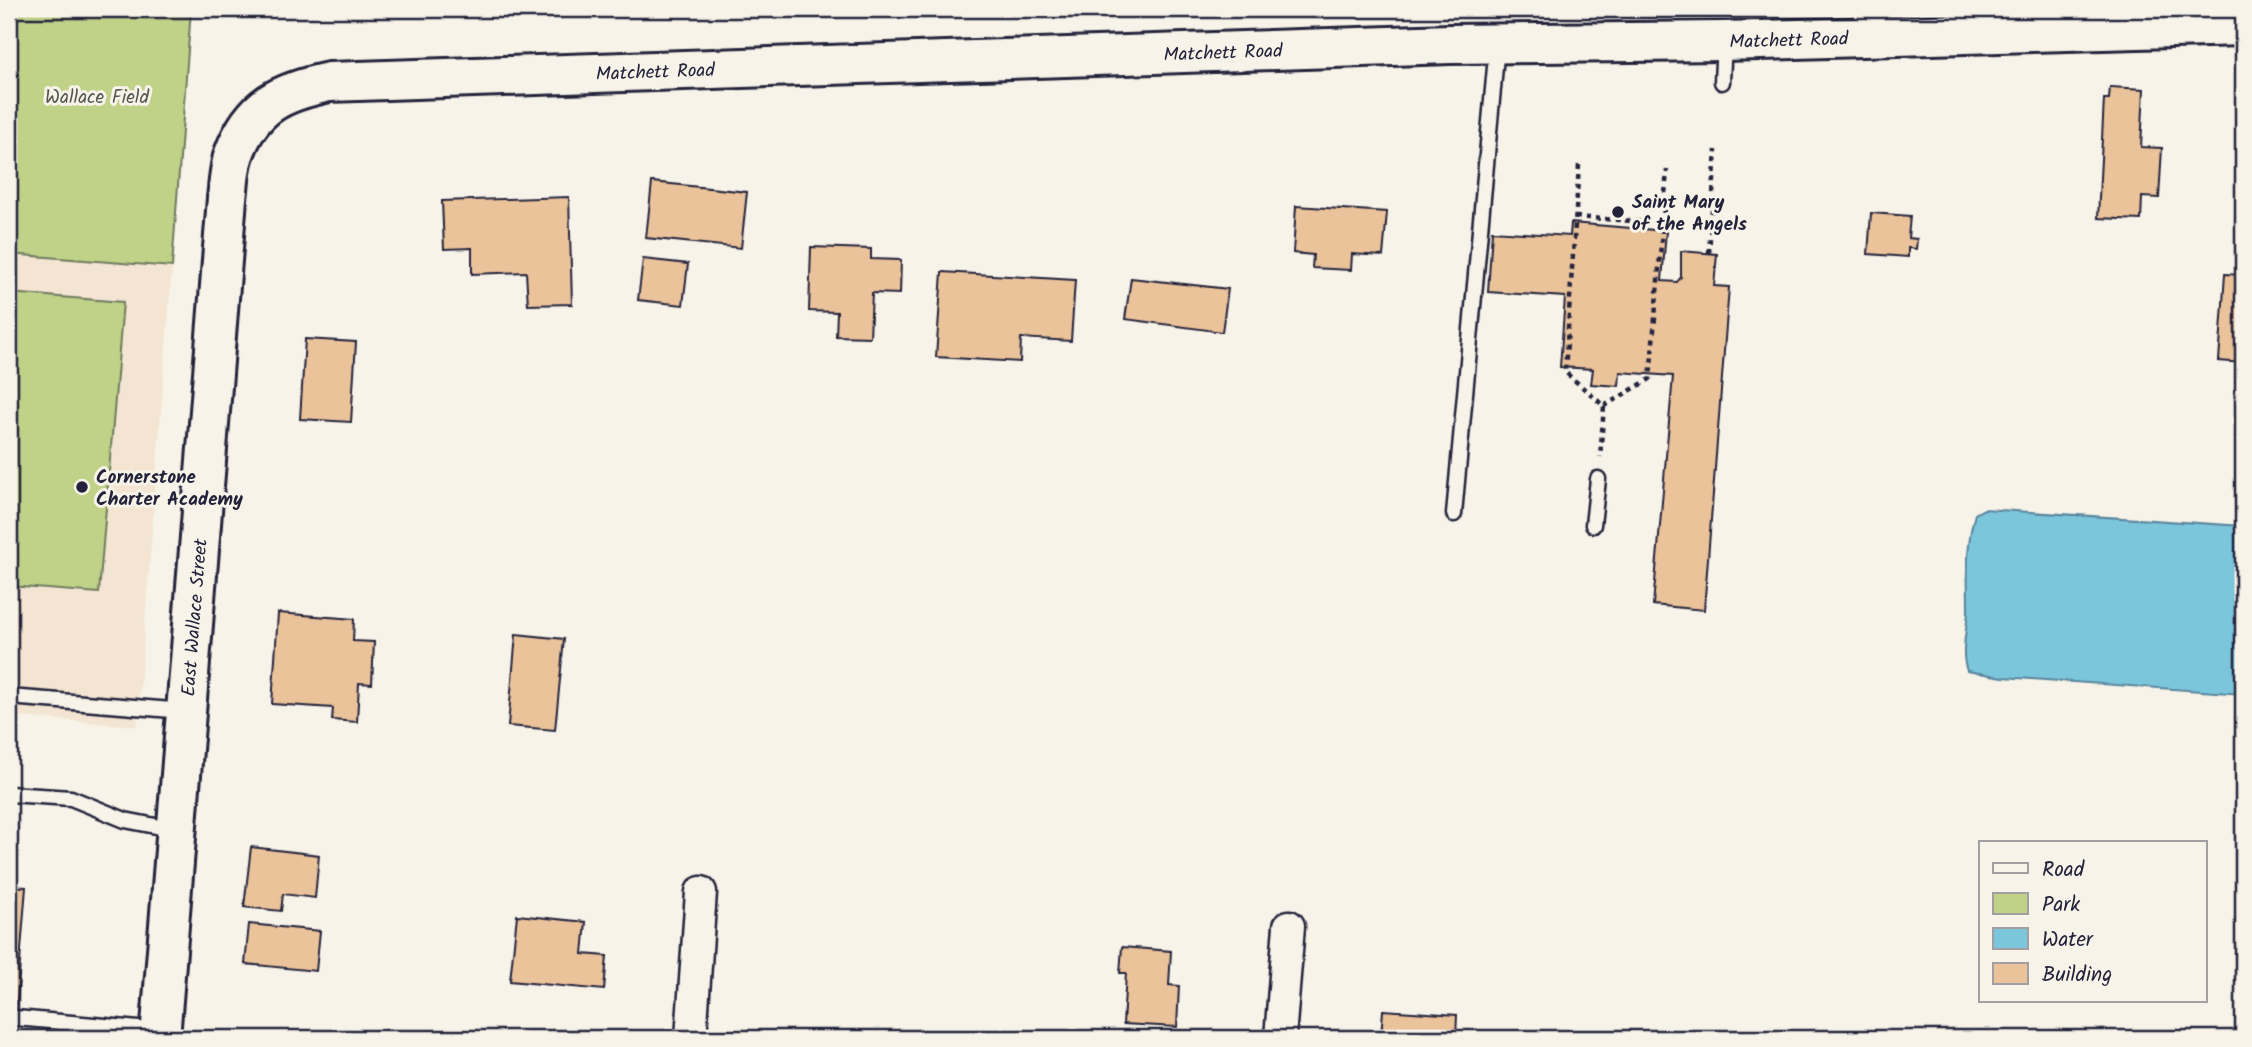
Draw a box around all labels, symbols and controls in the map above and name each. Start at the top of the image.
street label: Matchett Road [1729,24,1849,58]
street label: Matchett Road [1163,37,1284,71]
street label: Matchett Road [595,56,716,90]
park label: Wallace Field [45,83,149,113]
place label: Saint Mary of the Angels [1632,188,1747,240]
marker: Saint Mary of the Angels [1610,204,1626,220]
place label: Cornerstone Charter Academy [96,463,243,515]
marker: Cornerstone Charter Academy [74,479,90,495]
street label: East Wallace Street [174,537,217,697]
legend [1979,841,2206,1002]
text: Road [2042,854,2085,887]
text: Park [2042,889,2080,922]
text: Water [2042,924,2094,957]
text: Building [2042,959,2112,992]

